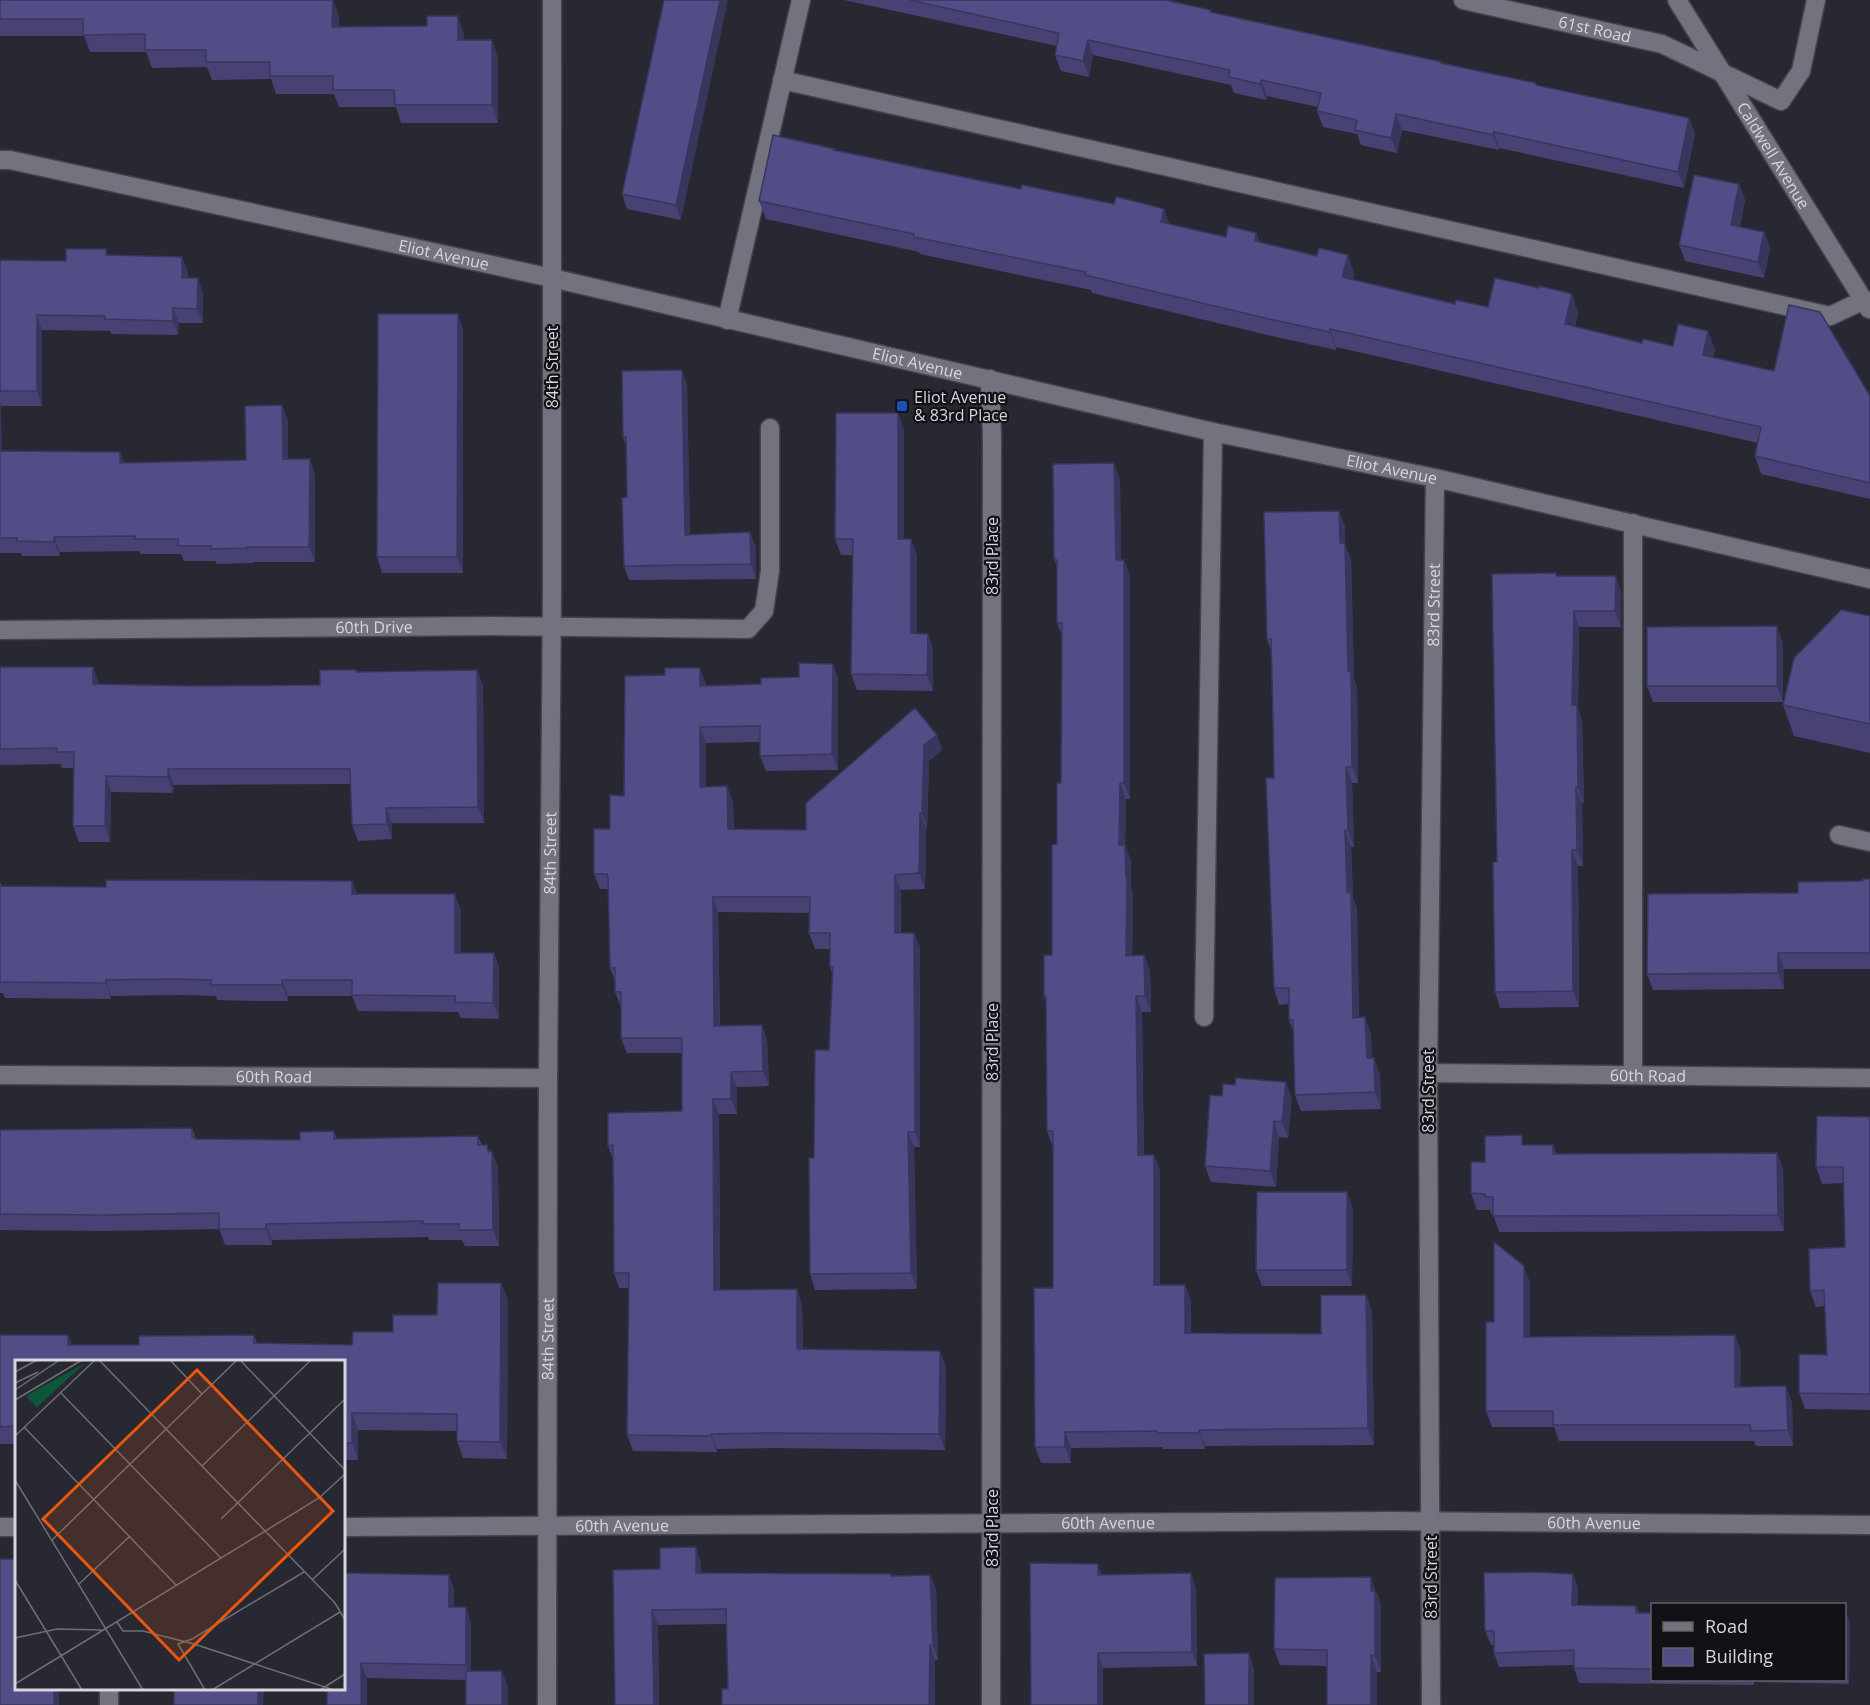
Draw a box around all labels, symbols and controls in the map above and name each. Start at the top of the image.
street label: 61st Road [1556,10,1633,48]
street label: Caldwell Avenue [1732,98,1815,213]
street label: Eliot Avenue [396,234,491,275]
street label: 84th Street [541,325,563,408]
street label: Eliot Avenue [870,342,965,384]
place label: Eliot Avenue & 83rd Place [914,386,1008,426]
marker: Eliot Avenue & 83rd Place [895,399,909,413]
street label: Eliot Avenue [1344,449,1439,489]
street label: 83rd Place [981,517,1003,595]
street label: 83rd Street [1422,563,1445,647]
street label: 60th Drive [335,616,413,638]
street label: 84th Street [539,811,561,894]
street label: 83rd Place [981,1003,1003,1081]
street label: 83rd Street [1417,1049,1439,1133]
street label: 60th Road [1610,1064,1686,1087]
street label: 60th Road [236,1065,312,1088]
street label: 84th Street [537,1297,559,1380]
inset map [15,1360,345,1690]
street label: 83rd Place [981,1489,1003,1567]
street label: 60th Avenue [1061,1511,1155,1534]
street label: 60th Avenue [1547,1511,1641,1534]
street label: 60th Avenue [575,1514,669,1537]
street label: 83rd Street [1420,1535,1442,1619]
legend [1651,1603,1846,1681]
text: Road [1705,1614,1748,1638]
text: Building [1705,1644,1773,1668]

